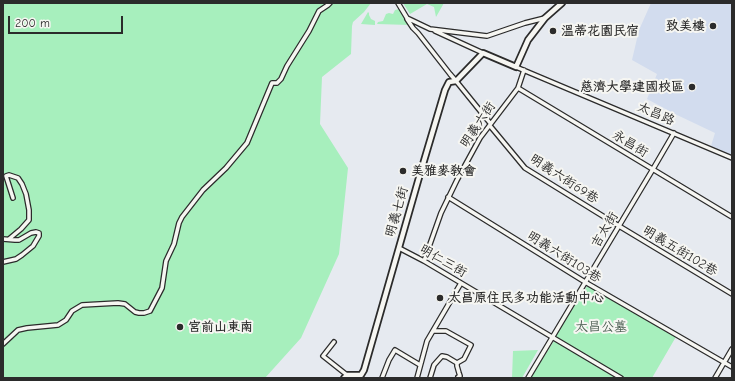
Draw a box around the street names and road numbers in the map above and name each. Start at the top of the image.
street label: 明義六街 [457,99,499,151]
street label: 太昌路 [635,99,677,129]
street label: 永昌街 [609,127,651,161]
street label: 明義六街69巷 [527,151,601,207]
street label: 明義七街 [382,185,412,239]
street label: 吉太街 [588,209,622,251]
street label: 明義五街102巷 [640,222,720,280]
street label: 明義六街103巷 [524,228,604,286]
street label: 明仁三街 [417,241,469,281]

